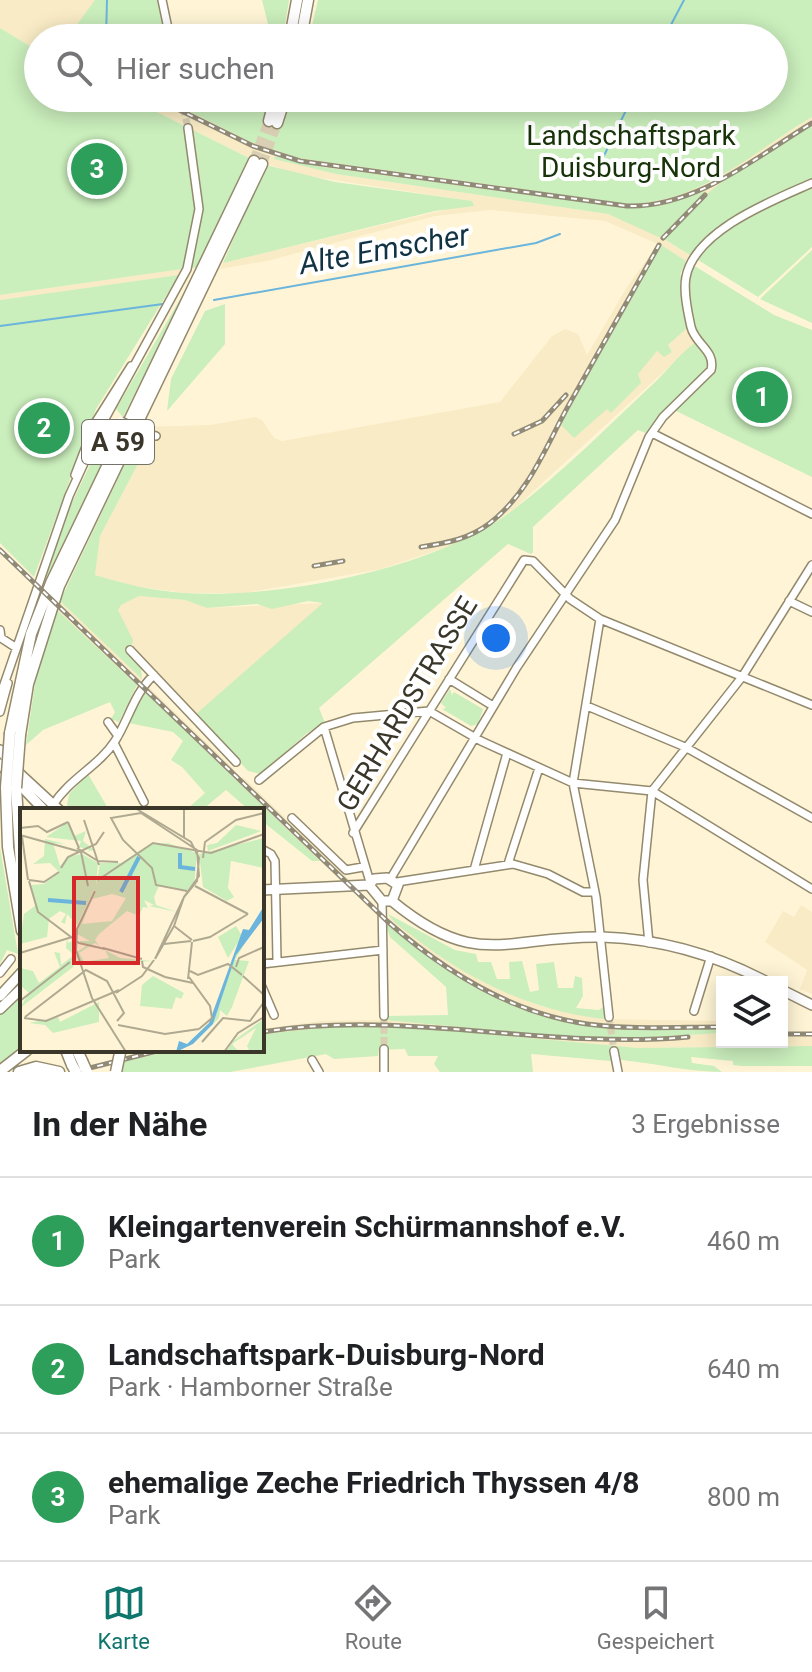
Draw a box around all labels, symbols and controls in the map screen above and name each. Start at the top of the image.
search box [24,24,788,112]
icon: search [52,46,96,90]
text: Hier suchen [116,51,275,86]
park label: Landschaftspark Duisburg-Nord [526,119,736,184]
pin: 3 [71,139,123,199]
water label: Alte Emscher [294,217,473,282]
pin: 1 [736,367,788,427]
pin: 2 [18,398,70,458]
road number: A 59 [82,420,154,464]
street label: GERHARDSTRASSE [330,591,484,817]
your location [476,618,516,658]
inset map [20,808,264,1052]
map controls [716,976,788,1048]
button: layers [716,976,788,1048]
text: In der Nähe [32,1104,207,1144]
text: 3 Ergebnisse [631,1109,780,1139]
text: Kleingartenverein Schürmannshof e.V. [108,1209,626,1244]
text: 1 [51,1226,65,1256]
text: 460 m [707,1226,780,1256]
text: Park [108,1244,160,1274]
text: Landschaftspark-Duisburg-Nord [108,1337,545,1372]
text: 2 [51,1354,65,1384]
text: 640 m [707,1354,780,1384]
text: Park · Hamborner Straße [108,1372,393,1402]
text: ehemalige Zeche Friedrich Thyssen 4/8 [108,1465,640,1500]
text: 3 [51,1482,65,1512]
text: 800 m [707,1482,780,1512]
text: Park [108,1500,160,1530]
tab: Karte [97,1581,150,1654]
tab: Route [345,1581,402,1654]
tab: Gespeichert [597,1581,715,1654]

